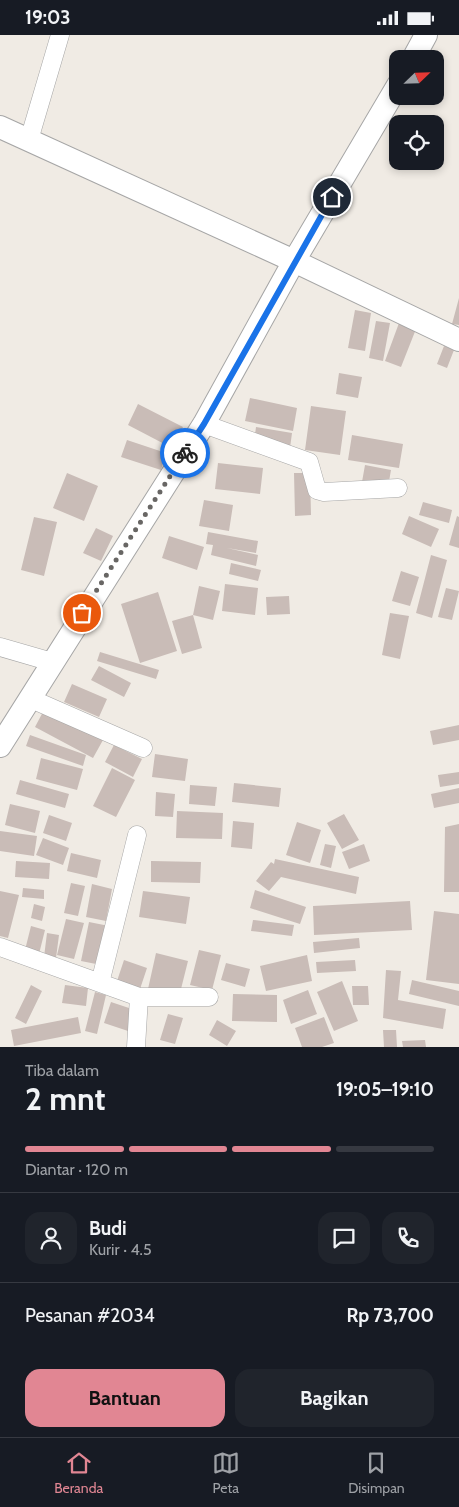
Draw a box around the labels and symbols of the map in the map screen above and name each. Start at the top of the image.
north arrow [389,50,444,105]
pin [311,176,353,218]
courier [160,428,210,478]
pin [61,592,103,634]

